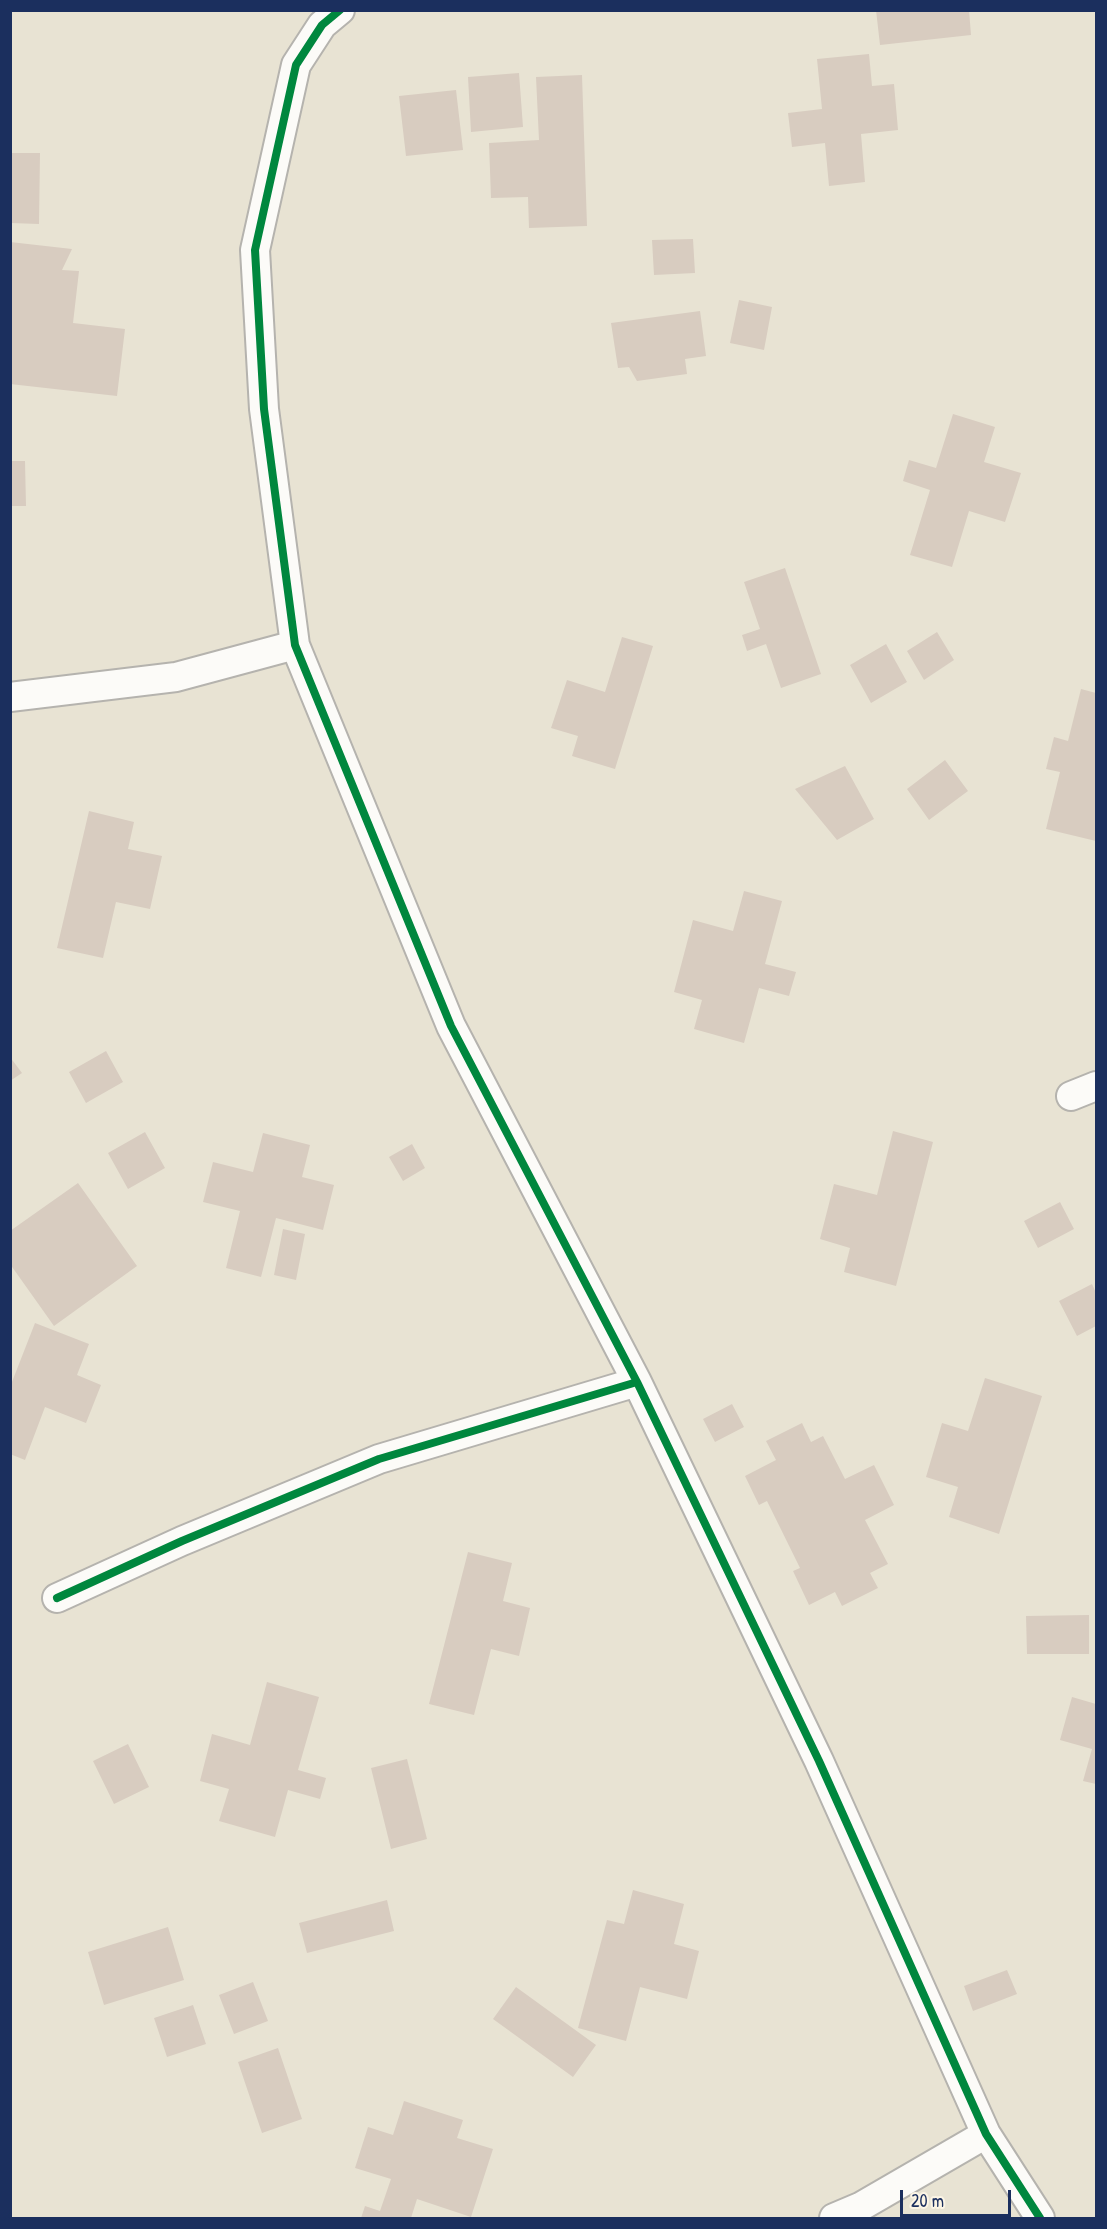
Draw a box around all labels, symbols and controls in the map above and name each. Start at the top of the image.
scale bar [903,2178,1014,2216]
text: 20 m [911,2188,944,2213]

